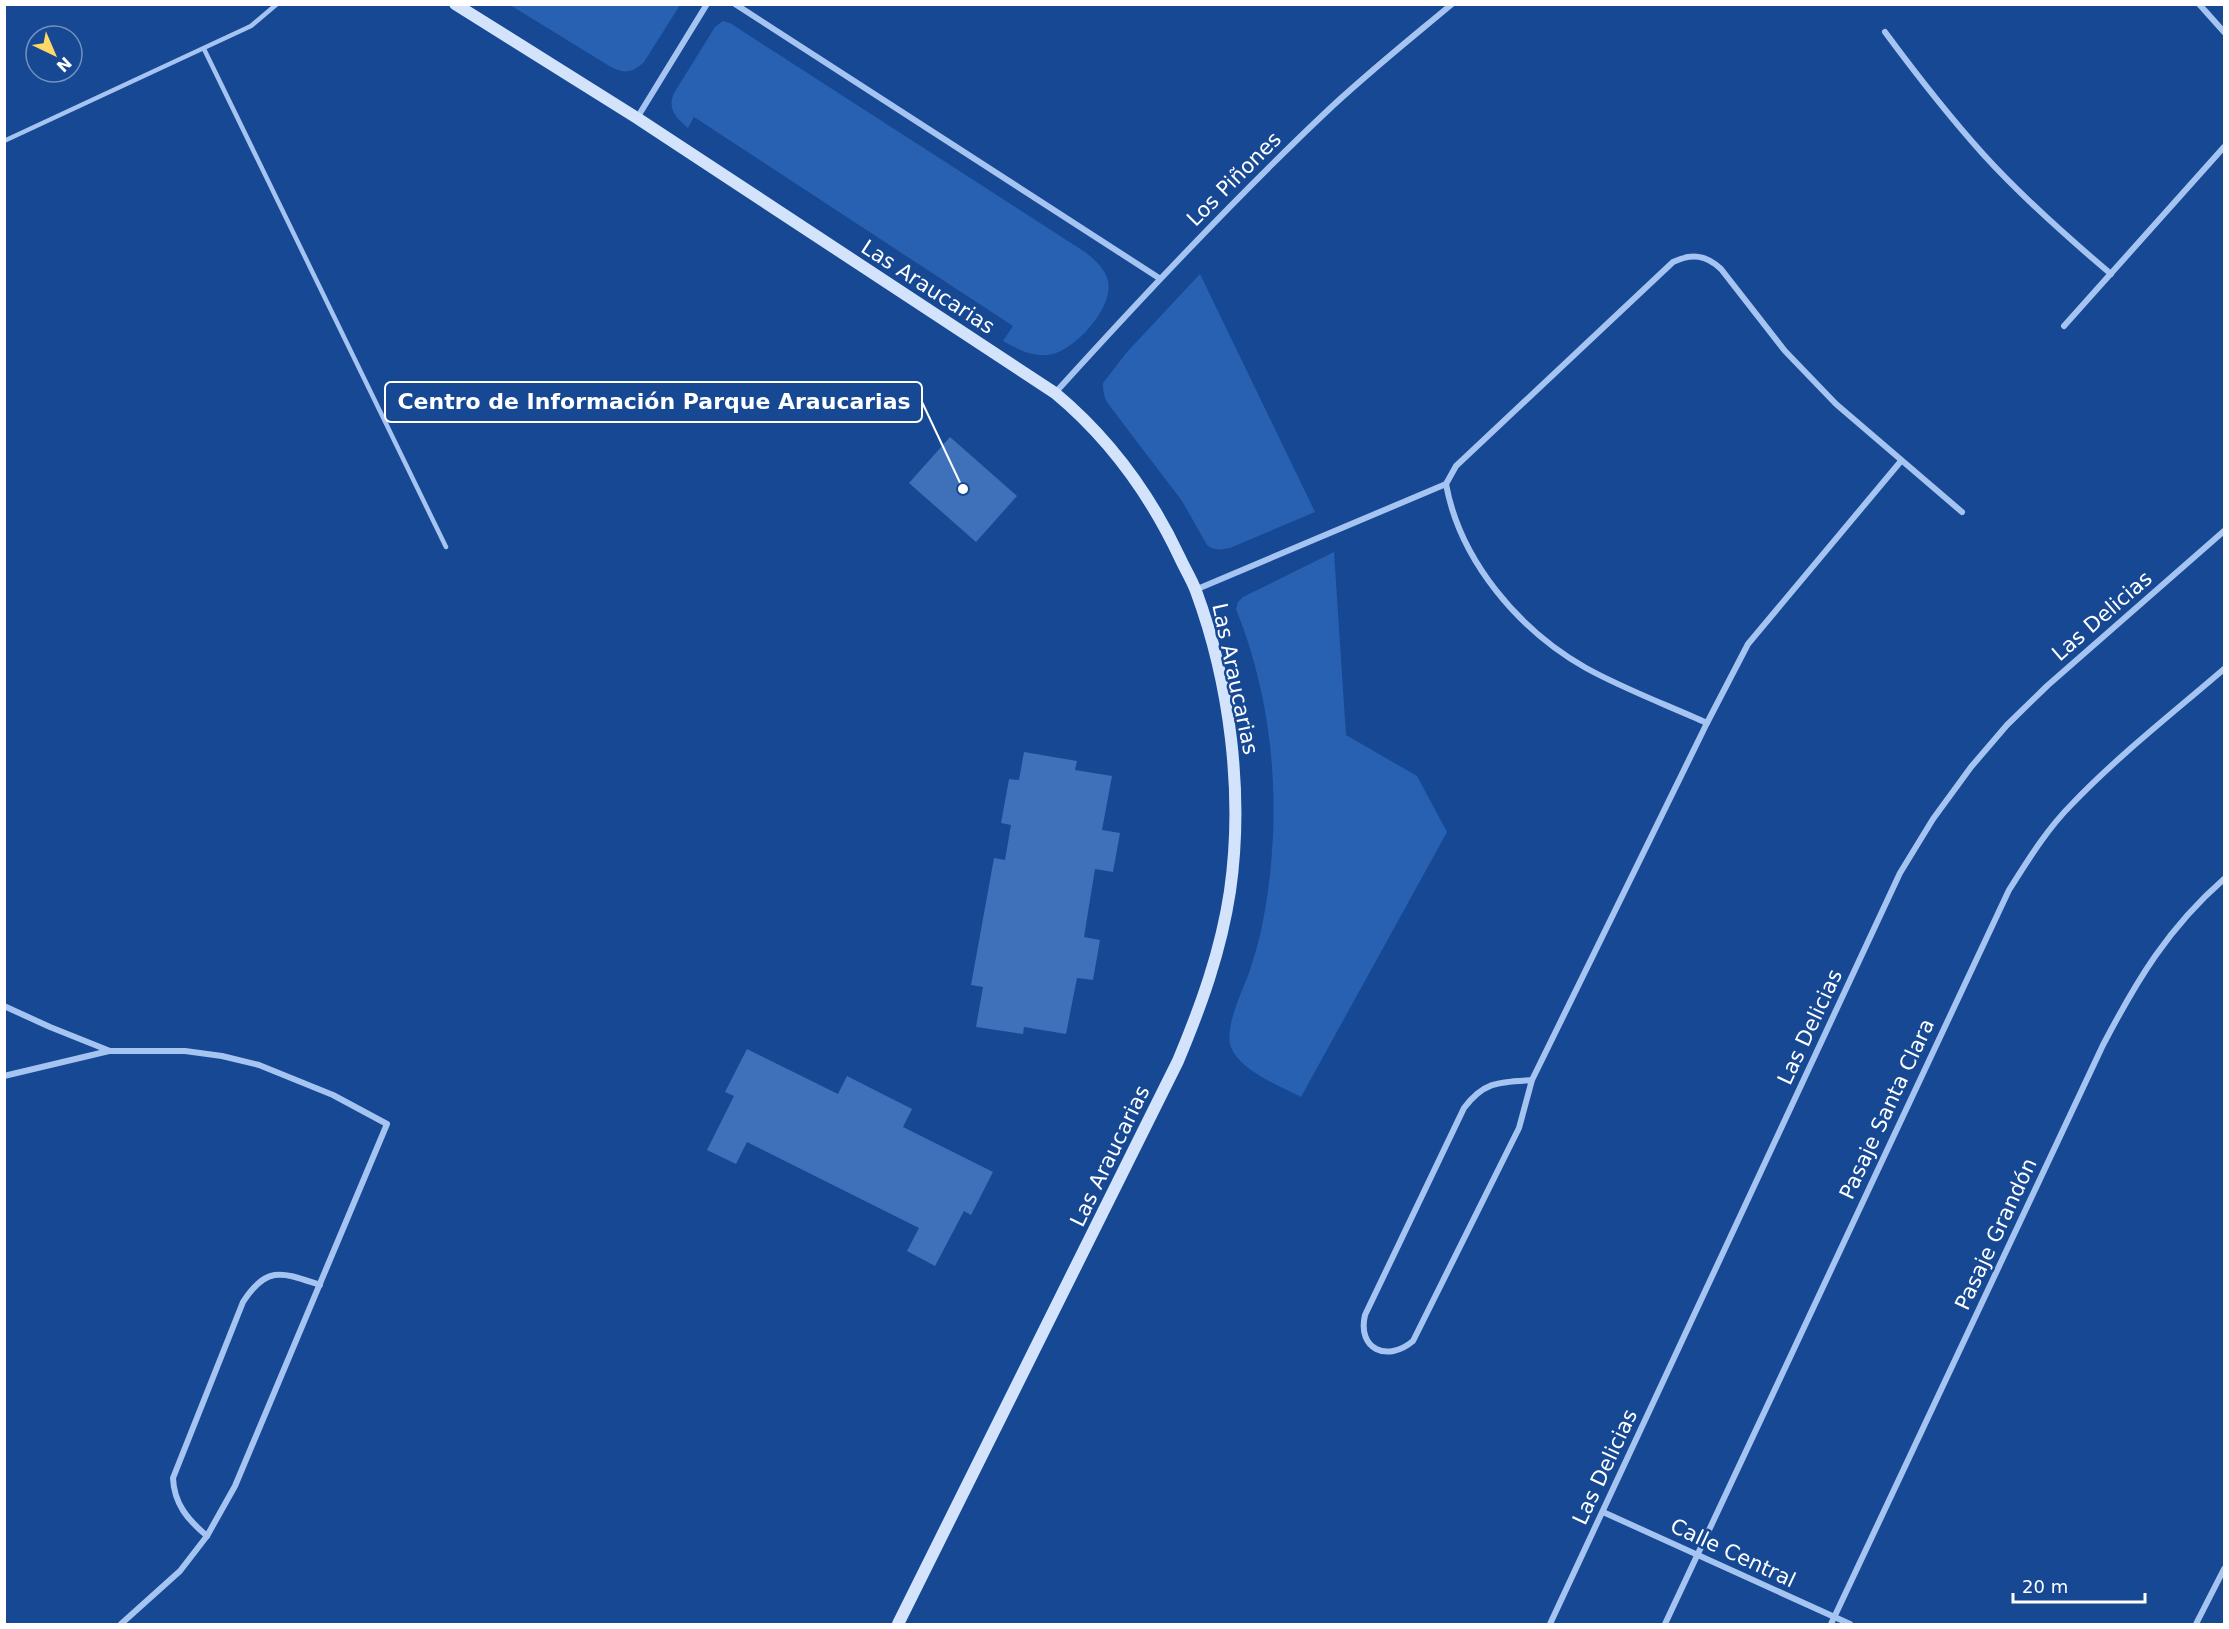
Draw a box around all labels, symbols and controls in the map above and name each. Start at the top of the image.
north arrow [24,24,84,84]
text: N [53,53,75,76]
street label: Los Piñones [1182,127,1286,231]
street label: Las Araucarias [857,235,999,339]
callout: Centro de Información Parque Araucarias [385,382,922,422]
text: Centro de Información Parque Araucarias [397,389,911,414]
street label: Las Delicias [2047,566,2157,666]
street label: Las Araucarias [1207,601,1263,757]
street label: Las Delicias [1773,966,1847,1088]
street label: Pasaje Santa Clara [1835,1015,1939,1203]
street label: Las Araucarias [1065,1082,1155,1230]
street label: Pasaje Grandón [1950,1154,2042,1314]
street label: Las Delicias [1568,1406,1642,1528]
street label: Calle Central [1667,1514,1799,1592]
scale bar [2013,1566,2145,1604]
text: 20 m [2022,1576,2068,1597]

